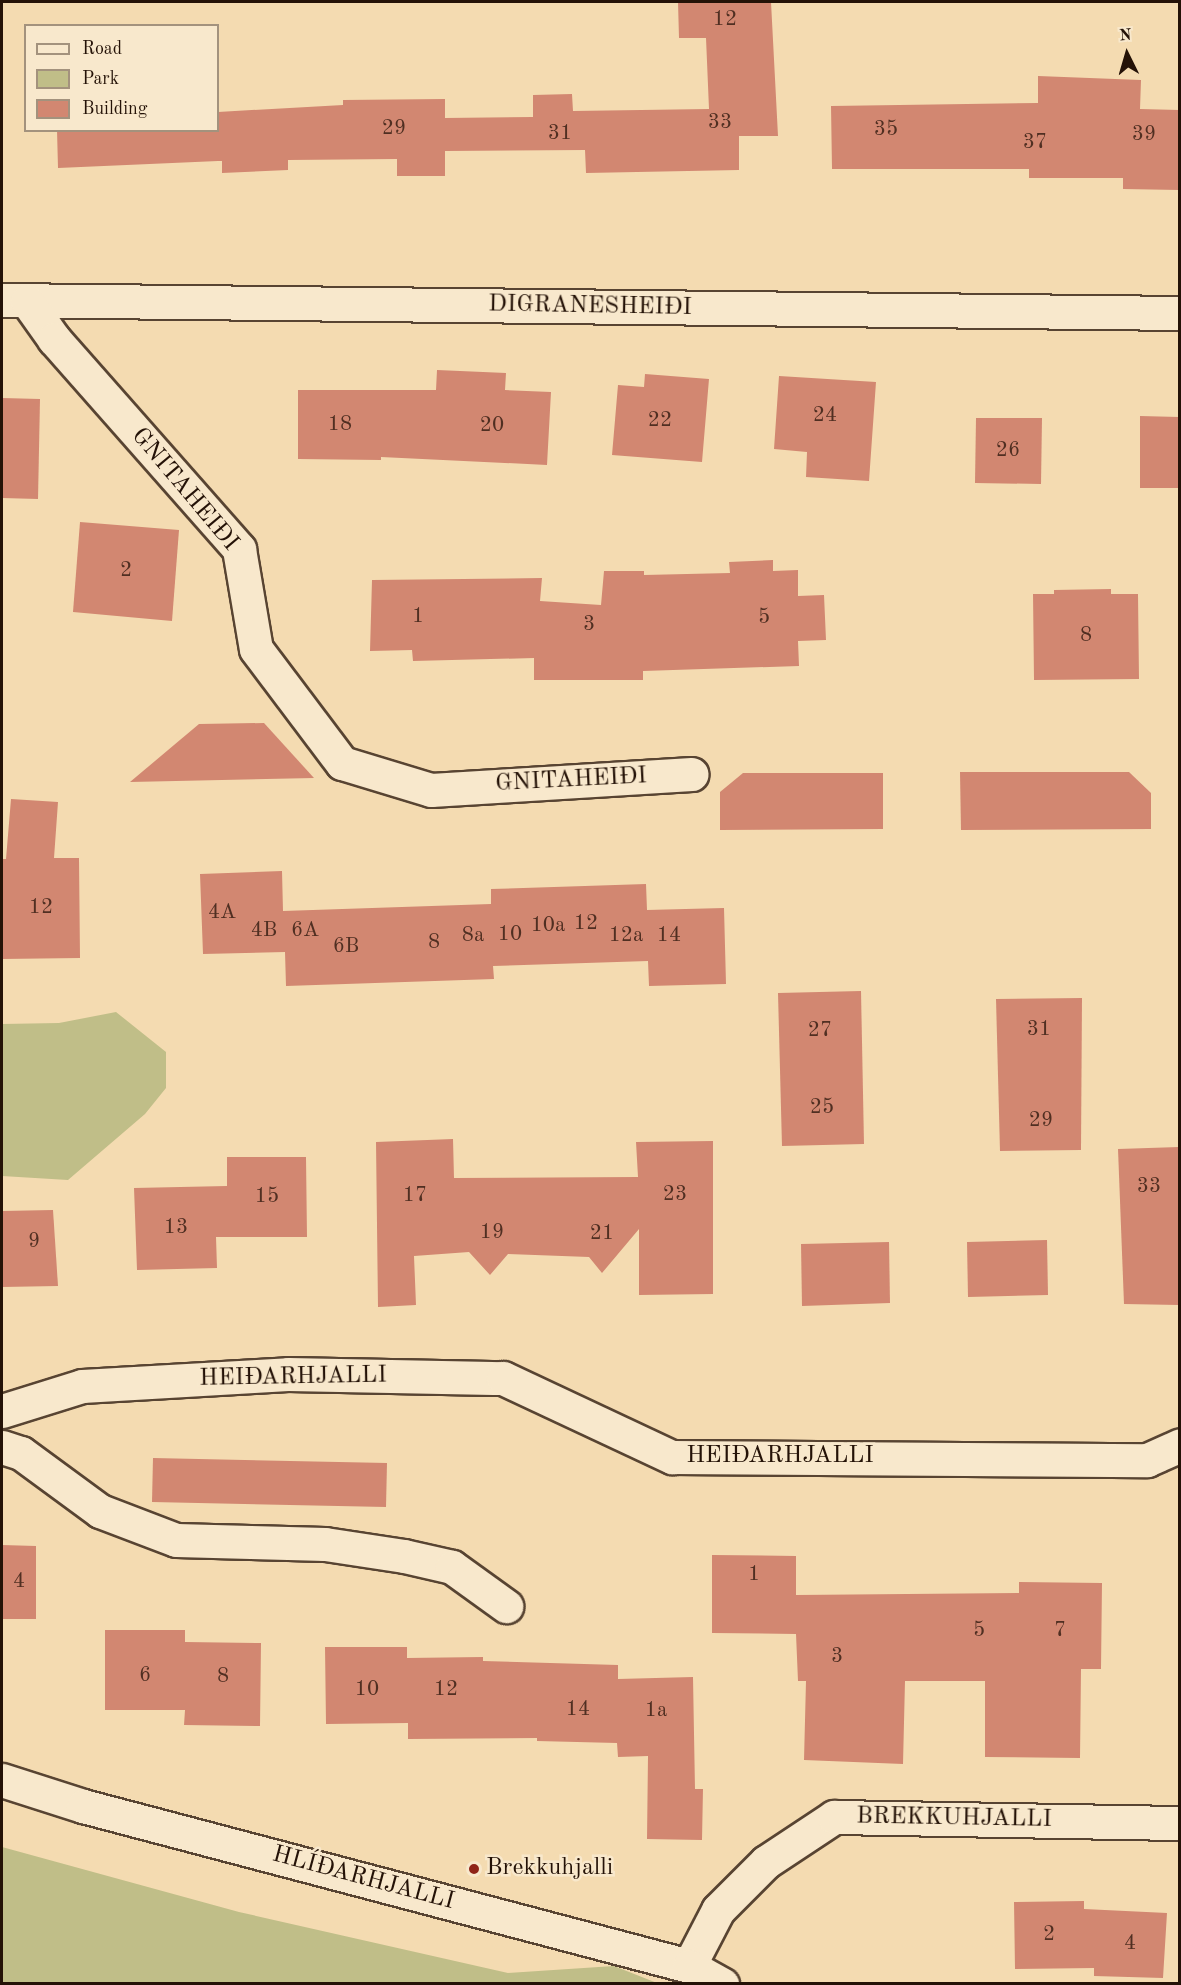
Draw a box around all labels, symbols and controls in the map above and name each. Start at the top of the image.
house number: 12 [713,7,737,33]
legend [24,24,219,132]
north arrow [1097,24,1157,84]
text: N [1119,28,1132,45]
text: Road [82,40,122,58]
text: Park [82,70,119,88]
text: Building [82,100,147,118]
house number: 33 [708,110,732,136]
house number: 29 [382,116,406,142]
house number: 35 [874,117,898,143]
house number: 31 [548,121,572,147]
house number: 39 [1132,122,1156,148]
house number: 37 [1023,130,1047,156]
street label: DIGRANESHEIÐI [488,291,692,323]
house number: 24 [813,403,837,429]
house number: 22 [648,408,672,434]
house number: 18 [328,412,352,438]
house number: 20 [480,413,504,439]
street label: GNITAHEIÐI [124,423,244,557]
house number: 26 [996,438,1020,464]
house number: 2 [120,558,132,584]
house number: 1 [412,604,424,630]
house number: 5 [758,605,770,631]
house number: 3 [583,612,595,638]
house number: 8 [1080,623,1092,649]
street label: GNITAHEIÐI [495,763,647,799]
house number: 12 [29,895,53,921]
house number: 4A [208,900,236,926]
house number: 12 [574,911,598,937]
house number: 10a [531,913,565,939]
house number: 4B [251,918,277,944]
house number: 6A [291,918,319,944]
house number: 10 [498,922,522,948]
house number: 8a [462,923,484,949]
house number: 12a [609,923,643,949]
house number: 14 [657,923,681,949]
house number: 8 [428,930,440,956]
house number: 6B [333,934,359,960]
house number: 31 [1027,1017,1051,1043]
house number: 27 [808,1018,832,1044]
house number: 25 [810,1095,834,1121]
house number: 29 [1029,1108,1053,1134]
house number: 33 [1137,1174,1161,1200]
house number: 23 [663,1182,687,1208]
house number: 17 [403,1183,427,1209]
house number: 15 [255,1184,279,1210]
house number: 13 [164,1215,188,1241]
house number: 19 [480,1220,504,1246]
house number: 21 [590,1221,614,1247]
house number: 9 [28,1229,40,1255]
street label: HEIÐARHJALLI [199,1362,387,1394]
street label: HEIÐARHJALLI [686,1443,874,1471]
house number: 1 [748,1562,760,1588]
house number: 4 [13,1569,25,1595]
house number: 5 [973,1618,985,1644]
house number: 7 [1054,1618,1066,1644]
house number: 3 [831,1644,843,1670]
house number: 6 [139,1663,151,1689]
house number: 8 [217,1664,229,1690]
house number: 10 [355,1677,379,1703]
house number: 12 [434,1677,458,1703]
house number: 14 [566,1697,590,1723]
house number: 1a [645,1698,667,1724]
street label: BREKKUHJALLI [856,1803,1052,1835]
street label: HLÍÐARHJALLI [269,1841,457,1917]
place label: Brekkuhjalli [486,1855,613,1883]
marker: Brekkuhjalli [467,1862,481,1876]
house number: 2 [1043,1922,1055,1948]
house number: 4 [1124,1931,1136,1957]

